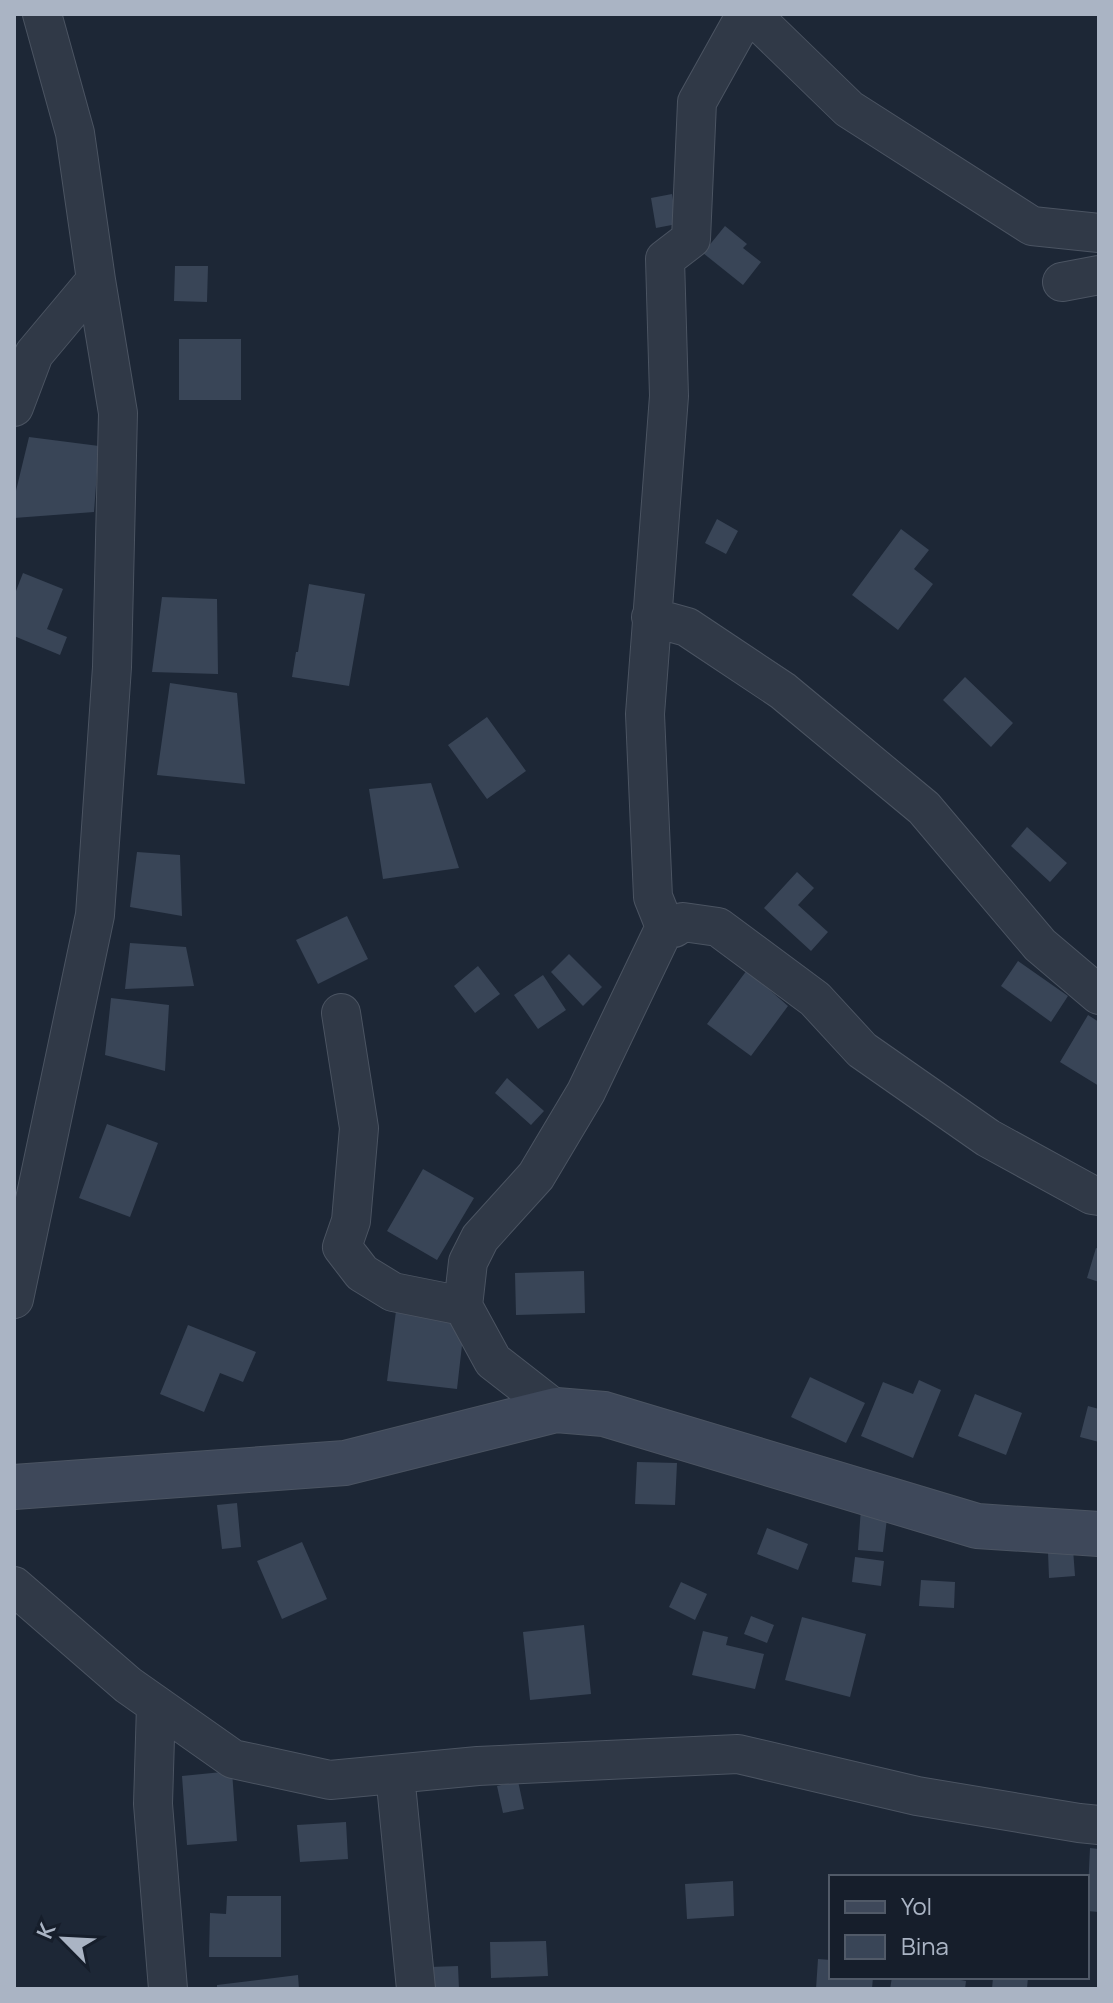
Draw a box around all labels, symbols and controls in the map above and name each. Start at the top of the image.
legend [829,1875,1089,1979]
text: Yol [901,1889,932,1922]
north arrow [24,1899,104,1979]
text: K [29,1918,63,1943]
text: Bina [901,1929,949,1962]

